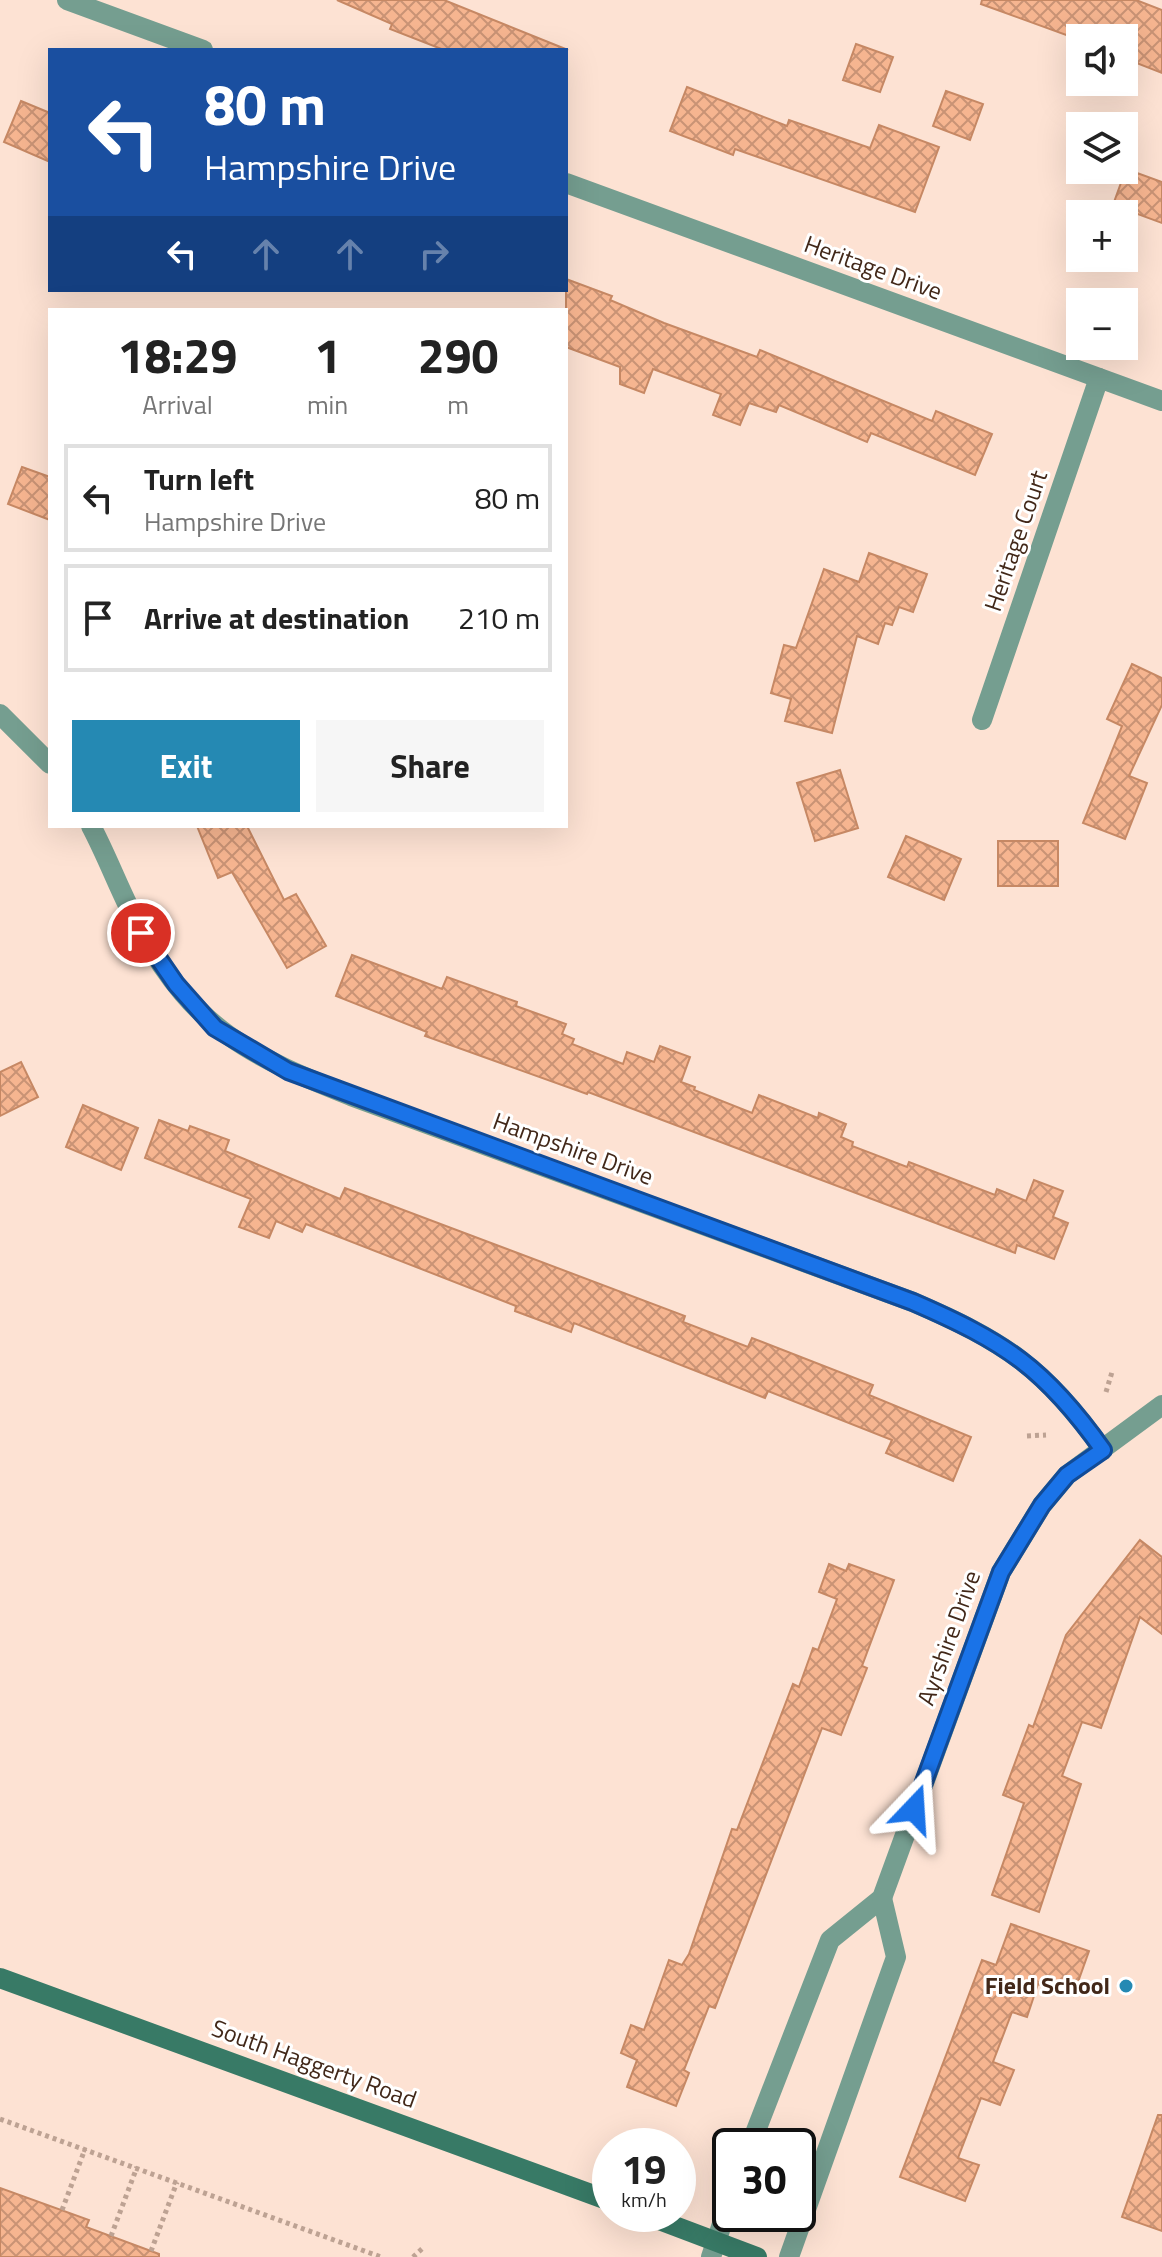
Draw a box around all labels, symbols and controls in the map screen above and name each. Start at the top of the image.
map controls [1066,24,1138,360]
button: sound [1066,24,1138,96]
text: 80 m [204,62,326,147]
icon: left [72,80,176,184]
button: layers [1066,112,1138,184]
text: Hampshire Drive [204,139,456,194]
button: + [1066,200,1138,272]
street label: Heritage Drive [799,225,947,309]
icon: left [160,232,204,276]
icon: ahead [244,232,288,276]
icon: ahead [328,232,372,276]
icon: right [412,232,456,276]
button: − [1066,288,1138,360]
text: 18:29 [118,319,237,392]
text: 1 [314,319,341,392]
text: 290 [418,319,498,392]
text: Arrival [142,385,213,424]
text: min [307,385,348,424]
text: m [447,385,469,424]
text: Turn left [144,456,254,502]
street label: Heritage Court [974,465,1056,616]
text: 80 m [475,475,540,521]
icon: left [76,476,120,520]
text: Hampshire Drive [144,502,326,541]
text: Arrive at destination [144,595,409,641]
text: 210 m [458,595,540,641]
icon: arrive [76,596,120,640]
button: Exit [72,720,300,812]
button: Share [316,720,544,812]
pin [107,899,175,967]
icon: arrive [119,911,163,955]
street label: Hampshire Drive [488,1102,659,1194]
street label: Ayrshire Drive [907,1565,989,1710]
position arrow [872,1767,956,1851]
place label: Field School [985,1967,1110,2003]
marker: Field School [1117,1977,1135,1995]
street label: South Haggerty Road [207,2009,422,2117]
speed limit sign: 30 [712,2128,816,2232]
text: 19 [622,2139,666,2200]
text: km/h [621,2184,667,2215]

